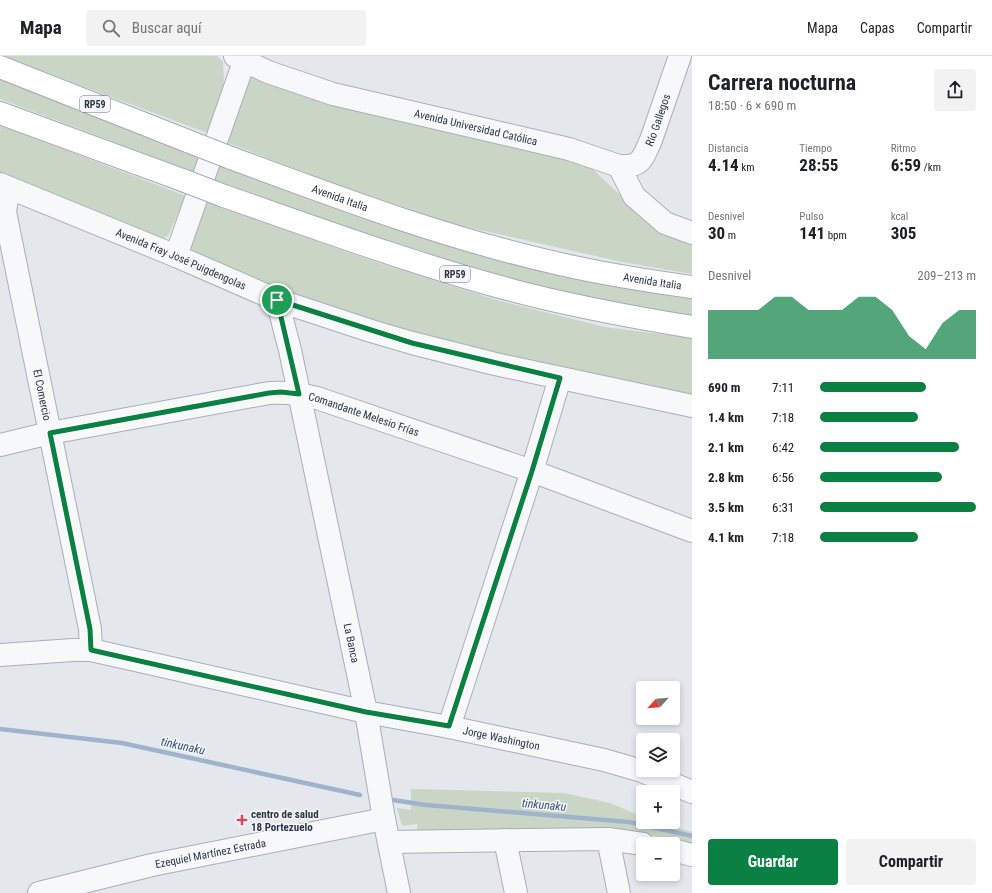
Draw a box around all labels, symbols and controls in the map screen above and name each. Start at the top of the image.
search box [86,10,366,46]
text: Mapa [20,16,62,39]
icon: search [100,17,122,39]
text: Buscar aquí [132,19,202,37]
text: Mapa [807,20,838,36]
text: Capas [860,20,895,36]
text: Compartir [917,20,972,36]
button: share [934,69,976,111]
text: Carrera nocturna [708,70,856,95]
street label: Río Gallegos [642,92,673,148]
road number: RP59 [80,96,110,112]
text: 18:50 · 6 × 690 m [708,98,796,113]
street label: Avenida Universidad Católica [413,107,539,148]
text: Distancia [708,142,749,155]
text: Tiempo [799,142,832,155]
text: Ritmo [891,142,916,155]
text: 4.14 [708,155,739,175]
text: 28:55 [799,155,838,175]
text: 6:59 [891,155,921,175]
text: km [739,161,754,174]
text: /km [921,161,941,174]
street label: Avenida Italia [310,182,370,214]
text: Desnivel [708,210,745,223]
text: Pulso [799,210,824,223]
text: kcal [891,210,908,223]
text: 30 [708,223,725,243]
text: 141 [799,223,825,243]
text: 305 [891,223,916,243]
street label: Avenida Fray José Puigdengolas [114,226,248,292]
text: m [725,229,736,242]
text: bpm [825,229,847,242]
road number: RP59 [440,266,470,282]
text: Desnivel [708,268,751,283]
text: 209–213 m [917,268,976,283]
street label: Avenida Italia [622,270,682,292]
pin [260,283,294,317]
icon: arrive [266,289,288,311]
street label: El Comercio [31,368,54,422]
text: 690 m [708,380,740,395]
text: 7:11 [772,380,794,395]
street label: Comandante Melesio Frías [307,390,421,439]
text: 1.4 km [708,410,744,425]
text: 7:18 [772,410,794,425]
text: 2.1 km [708,440,744,455]
text: 6:42 [772,440,794,455]
text: 2.8 km [708,470,744,485]
text: 6:56 [772,470,794,485]
text: 3.5 km [708,500,744,515]
text: 6:31 [772,500,794,515]
text: 4.1 km [708,530,744,545]
text: 7:18 [772,530,794,545]
street label: La Banca [341,622,362,664]
north arrow [636,681,680,725]
map controls [636,681,680,881]
street label: Jorge Washington [462,724,541,753]
button: layers [636,733,680,777]
water label: tinkunaku [160,735,207,758]
button: + [636,785,680,829]
water label: tinkunaku [521,796,567,814]
place label: centro de salud 18 Portezuelo [251,808,319,834]
marker: centro de salud 18 Portezuelo [236,814,248,826]
street label: Ezequiel Martínez Estrada [154,836,267,871]
button: − [636,837,680,881]
button: Guardar [708,839,838,885]
button: Compartir [846,839,976,885]

